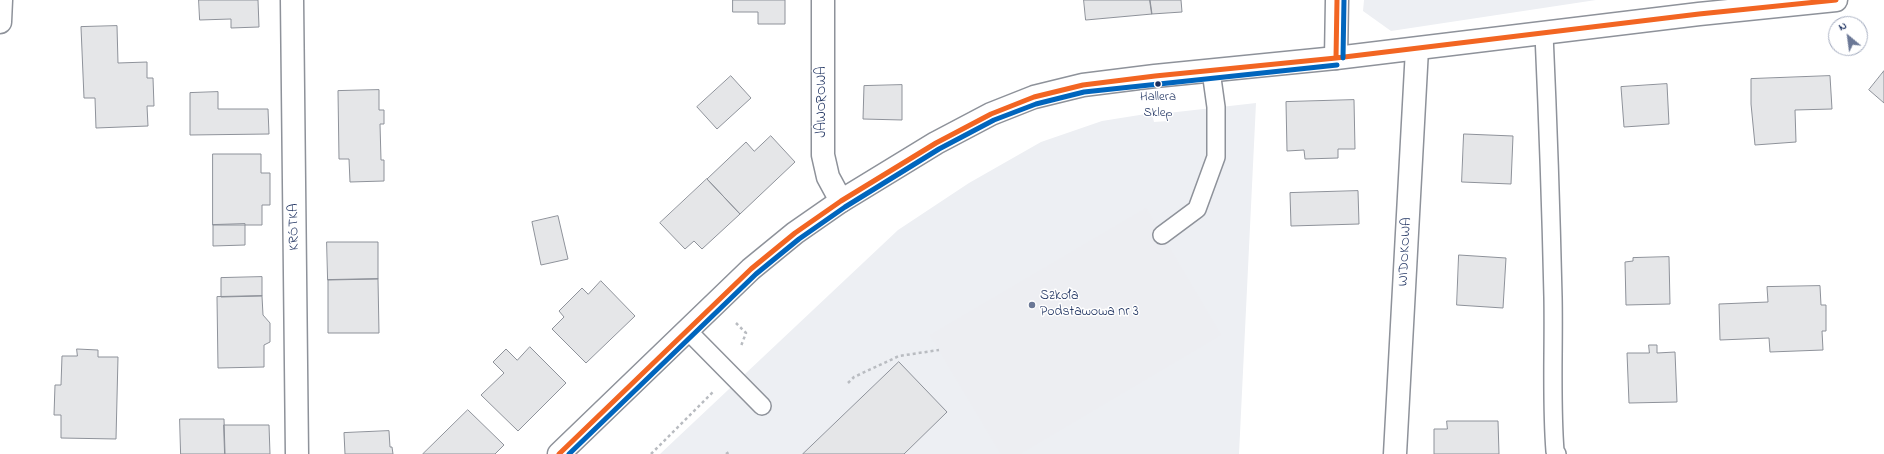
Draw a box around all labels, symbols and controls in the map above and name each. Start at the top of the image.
north arrow [1828,16,1868,56]
text: N [1836,18,1850,35]
street label: JAWOROWA [815,66,831,138]
marker: Hallera Sklep [1153,79,1163,89]
place label: Hallera Sklep [1140,90,1176,121]
street label: KRÓTKA [286,203,304,251]
street label: WIDOKOWA [1396,217,1416,287]
place label: Szkoła Podstawowa nr 3 [1040,289,1139,322]
marker: Szkoła Podstawowa nr 3 [1027,300,1037,310]

